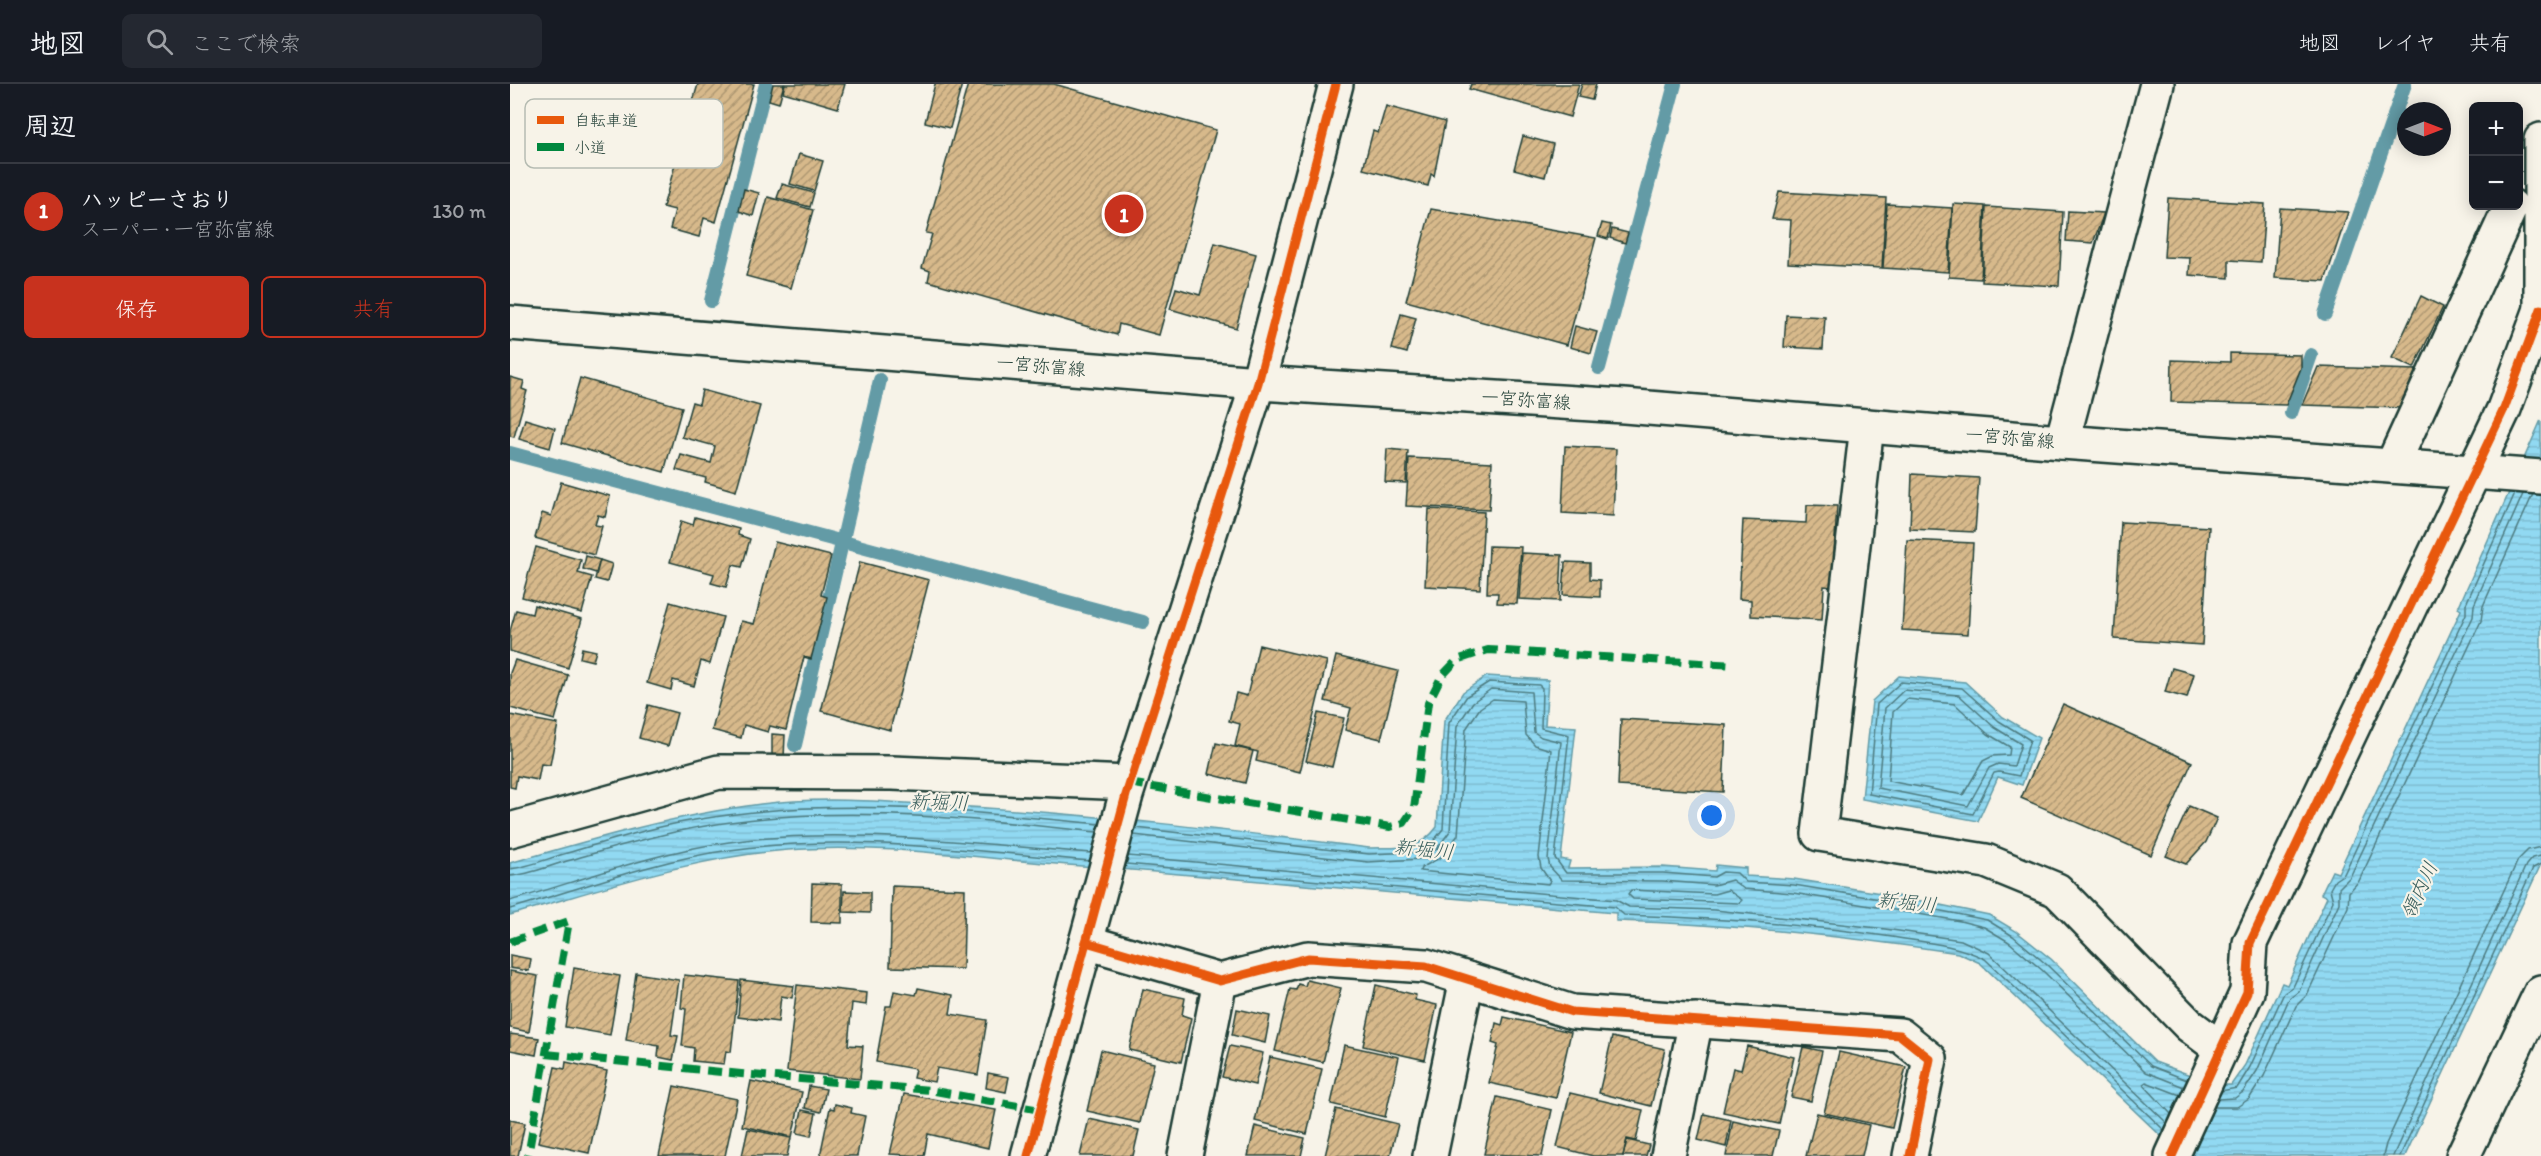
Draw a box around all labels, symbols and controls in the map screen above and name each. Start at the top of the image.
search box [122,14,542,68]
icon: search [143,25,176,58]
text: 地図 [30,26,86,60]
text: ここで検索 [191,30,301,57]
text: 地図 [2299,30,2341,55]
text: レイヤ [2374,30,2436,55]
text: 共有 [2469,30,2511,55]
legend [525,99,723,168]
north arrow [2397,102,2451,156]
map controls [2469,102,2523,210]
button: + [2469,102,2523,156]
text: 周辺 [24,110,76,142]
text: 自転車道 [574,111,638,130]
text: 小道 [574,138,606,157]
button: − [2469,156,2523,210]
text: ハッピーさおり [81,186,234,213]
pin: 1 [1104,192,1144,236]
text: 1 [39,199,48,223]
text: 130 m [432,199,486,223]
text: スーパー · 一宮弥富線 [81,217,274,241]
button: 保存 [24,276,249,338]
button: 共有 [261,276,486,338]
street label: 一宮弥富線 [995,351,1087,381]
street label: 一宮弥富線 [1480,386,1572,414]
street label: 一宮弥富線 [1964,423,2056,453]
water label: 新堀川 [909,789,969,815]
your location [1697,801,1726,830]
water label: 新堀川 [1393,834,1455,864]
water label: 領内川 [2395,858,2443,922]
water label: 新堀川 [1876,887,1938,917]

